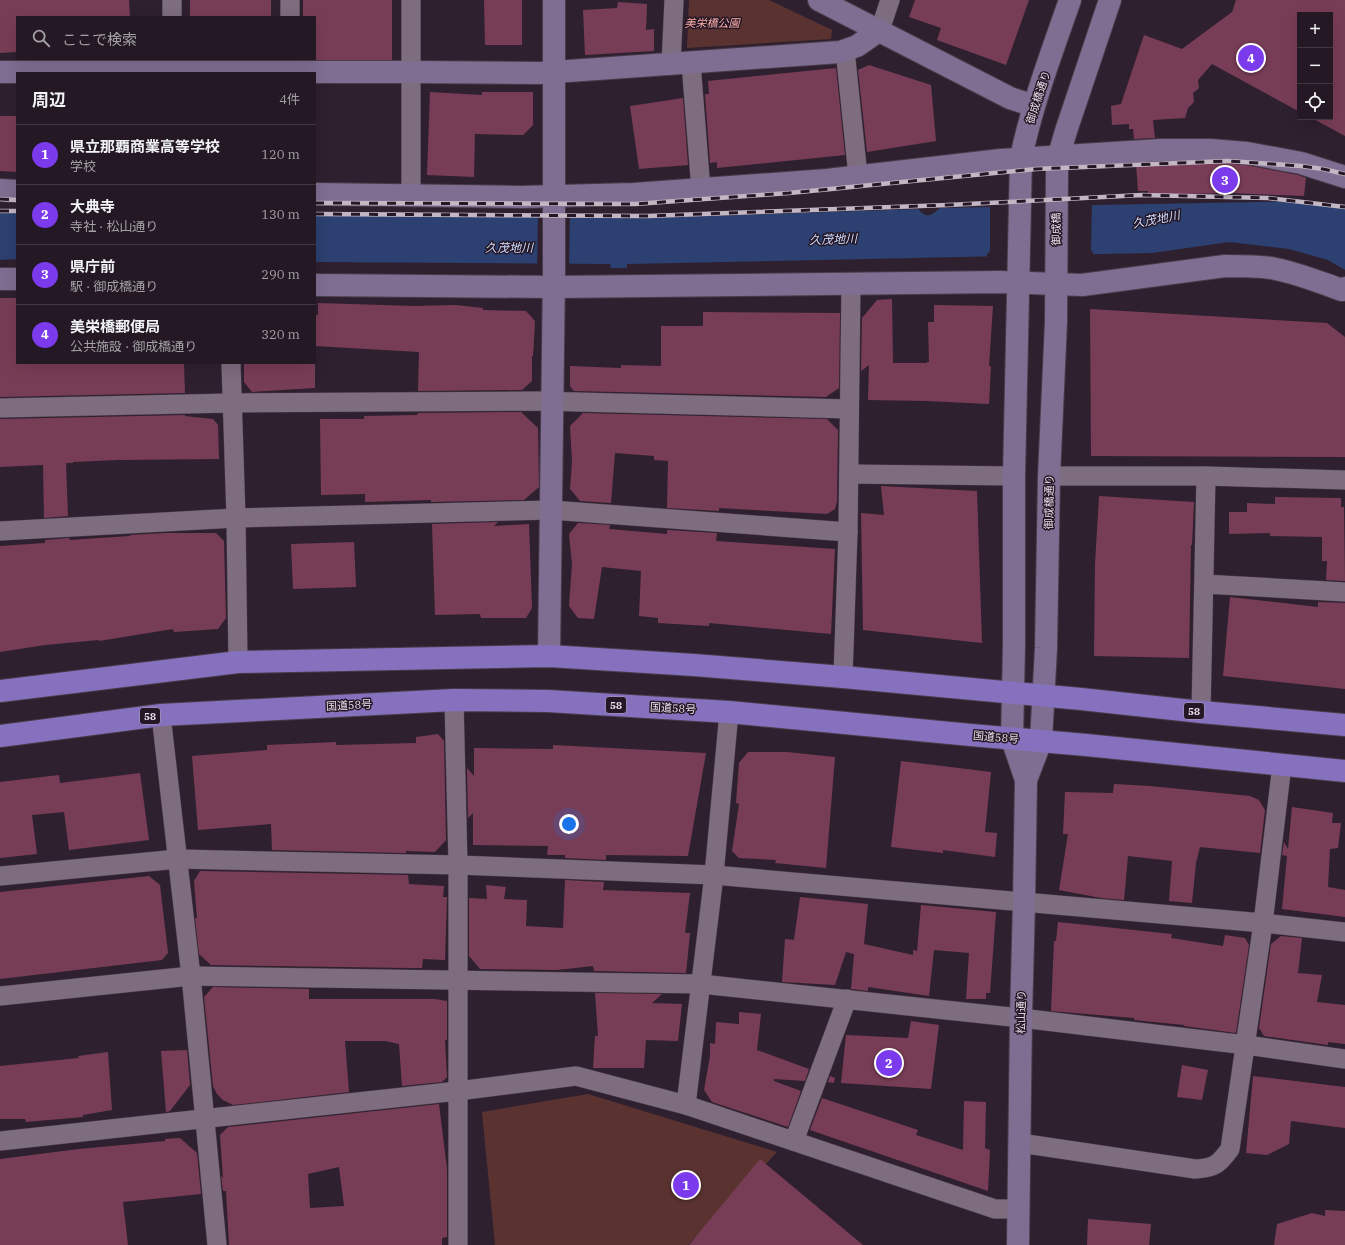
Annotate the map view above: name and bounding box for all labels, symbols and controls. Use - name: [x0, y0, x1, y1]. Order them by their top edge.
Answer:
- map controls: [1297, 12, 1333, 120]
- button: +: [1297, 12, 1333, 48]
- search box: [16, 16, 316, 60]
- park label: 美栄橋公園: [685, 16, 741, 30]
- icon: search: [30, 27, 52, 49]
- text: ここで検索: [62, 30, 137, 49]
- pin: 4: [1238, 43, 1264, 73]
- button: −: [1297, 48, 1333, 84]
- street label: 御成橋通り: [1023, 69, 1053, 126]
- button: locate: [1297, 84, 1333, 120]
- text: 周辺: [32, 89, 66, 111]
- text: 4件: [279, 91, 300, 108]
- text: 県立那覇商業高等学校: [70, 137, 220, 156]
- text: 1: [41, 146, 49, 163]
- text: 120 m: [261, 146, 300, 163]
- text: 学校: [70, 158, 96, 175]
- pin: 3: [1212, 165, 1238, 195]
- text: 大典寺: [70, 197, 115, 216]
- text: 2: [41, 206, 49, 223]
- text: 130 m: [261, 206, 300, 223]
- water label: 久茂地川: [1131, 207, 1183, 231]
- street label: 御成橋: [1049, 213, 1063, 247]
- text: 寺社 · 松山通り: [70, 218, 158, 235]
- water label: 久茂地川: [809, 231, 859, 247]
- water label: 久茂地川: [485, 240, 535, 255]
- text: 県庁前: [70, 257, 115, 276]
- text: 3: [41, 266, 49, 283]
- text: 290 m: [261, 266, 300, 283]
- text: 駅 · 御成橋通り: [70, 278, 158, 295]
- text: 美栄橋郵便局: [70, 317, 160, 336]
- text: 4: [41, 326, 49, 343]
- text: 320 m: [261, 326, 300, 343]
- text: 公共施設 · 御成橋通り: [70, 338, 197, 355]
- street label: 御成橋通り: [1042, 474, 1056, 531]
- street label: 国道58号: [326, 697, 372, 713]
- road number: 58: [606, 697, 626, 713]
- street label: 国道58号: [650, 700, 696, 716]
- road number: 58: [1184, 703, 1204, 719]
- road number: 58: [140, 708, 160, 724]
- street label: 国道58号: [972, 728, 1020, 746]
- your location: [559, 814, 579, 834]
- street label: 松山通り: [1014, 990, 1028, 1034]
- pin: 2: [876, 1048, 902, 1078]
- pin: 1: [673, 1170, 699, 1200]

